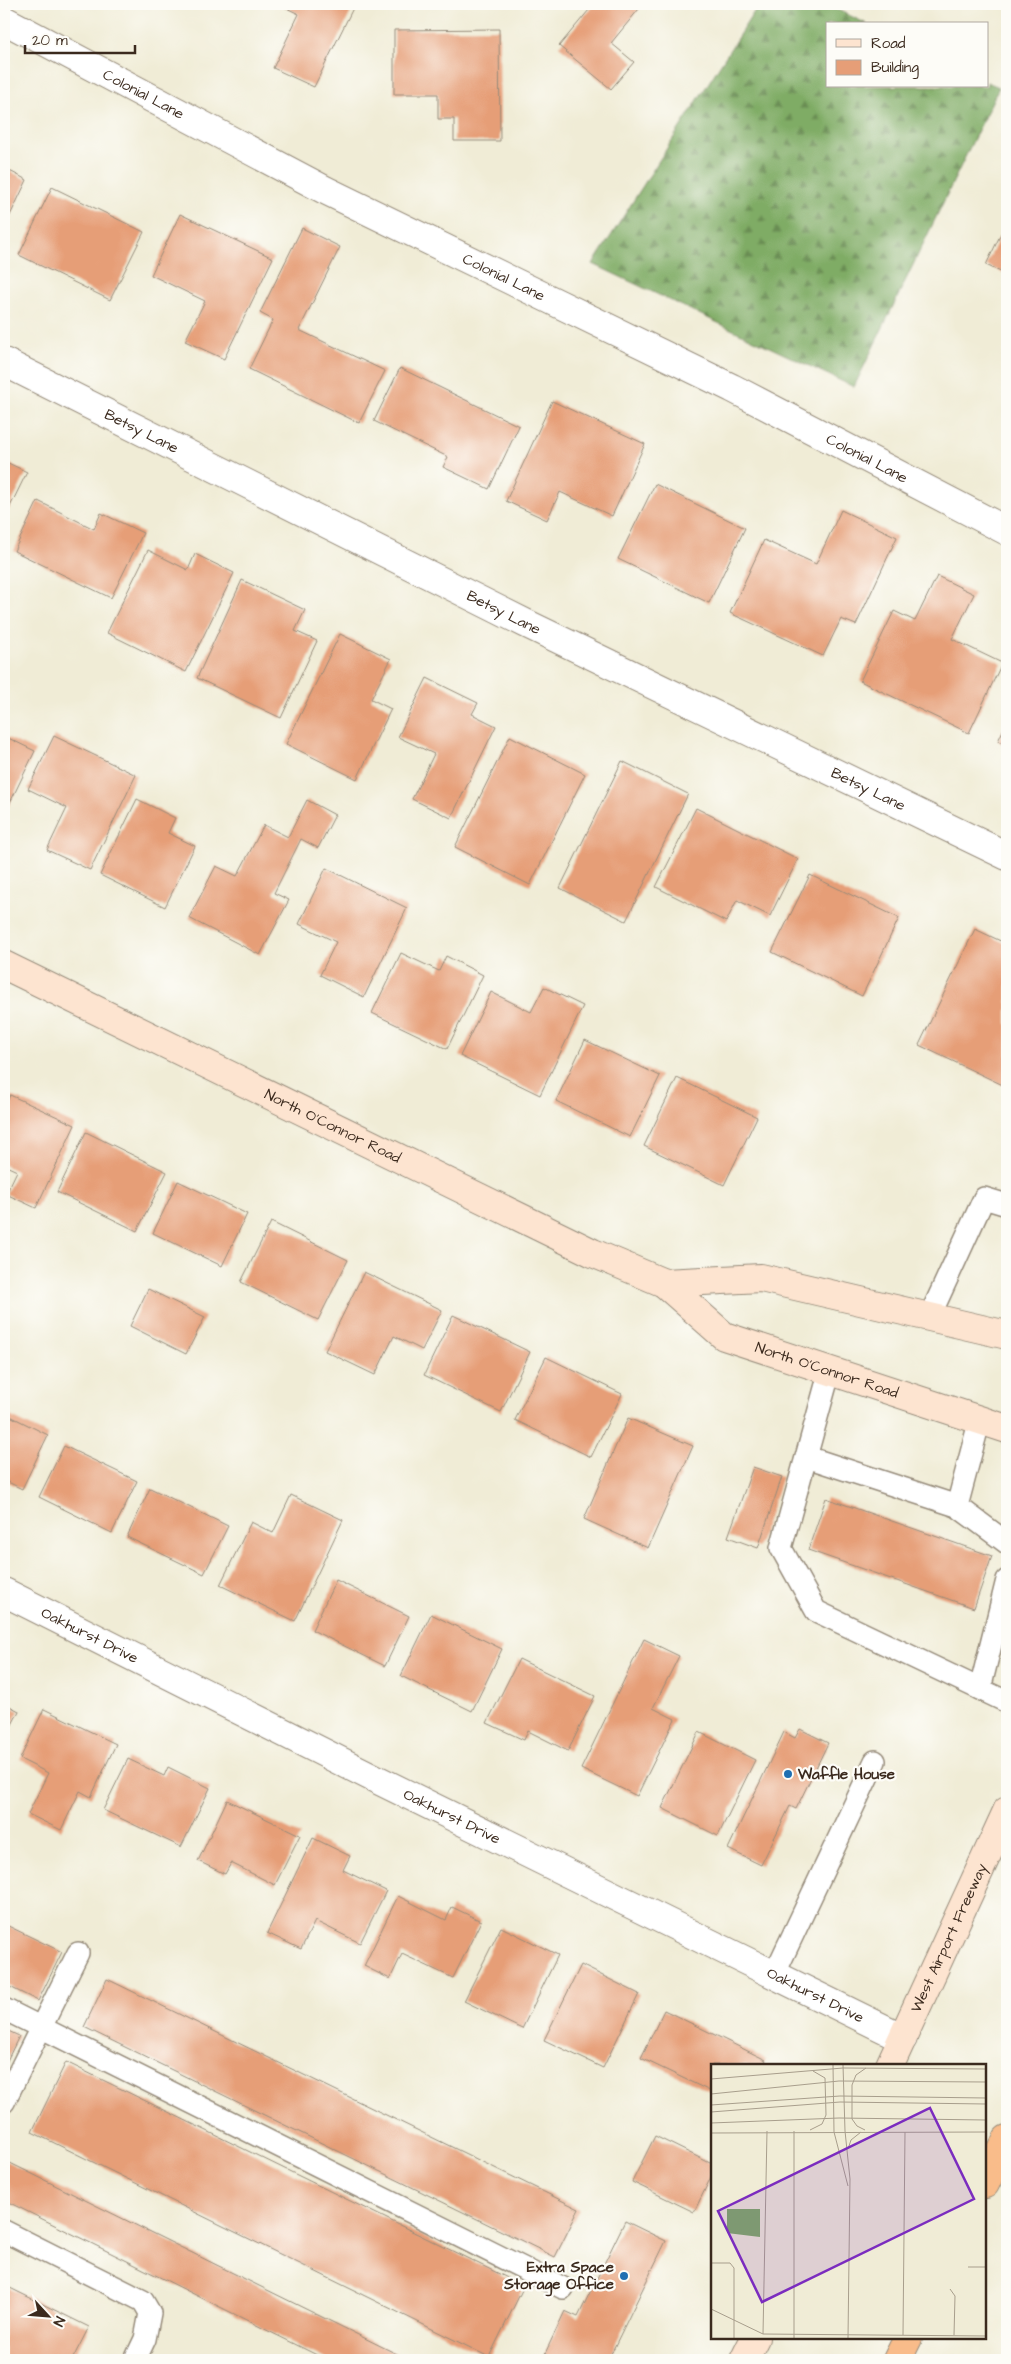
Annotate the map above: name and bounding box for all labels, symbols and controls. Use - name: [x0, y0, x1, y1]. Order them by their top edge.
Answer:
- scale bar: [25, 22, 135, 54]
- legend: [826, 22, 988, 88]
- text: 20 m: [32, 30, 68, 51]
- text: Road: [871, 33, 906, 54]
- text: Building: [871, 57, 919, 79]
- street label: Colonial Lane: [99, 64, 188, 125]
- street label: Colonial Lane: [459, 248, 548, 306]
- street label: Betsy Lane: [101, 404, 182, 459]
- street label: Colonial Lane: [822, 429, 911, 489]
- street label: Betsy Lane: [463, 585, 544, 640]
- street label: Betsy Lane: [827, 762, 909, 816]
- street label: North O'Connor Road: [261, 1084, 405, 1169]
- street label: North O'Connor Road: [752, 1337, 901, 1404]
- street label: Oakhurst Drive: [37, 1602, 142, 1669]
- place label: Waffle House: [797, 1764, 895, 1785]
- marker: Waffle House: [782, 1768, 794, 1780]
- street label: Oakhurst Drive: [400, 1784, 504, 1850]
- street label: West Airport Freeway: [906, 1860, 993, 2016]
- street label: Oakhurst Drive: [763, 1963, 867, 2028]
- inset map: [711, 2064, 986, 2339]
- place label: Extra Space Storage Office: [503, 2257, 614, 2297]
- marker: Extra Space Storage Office: [618, 2270, 630, 2282]
- north arrow: [22, 2292, 72, 2342]
- text: N: [48, 2313, 70, 2330]

